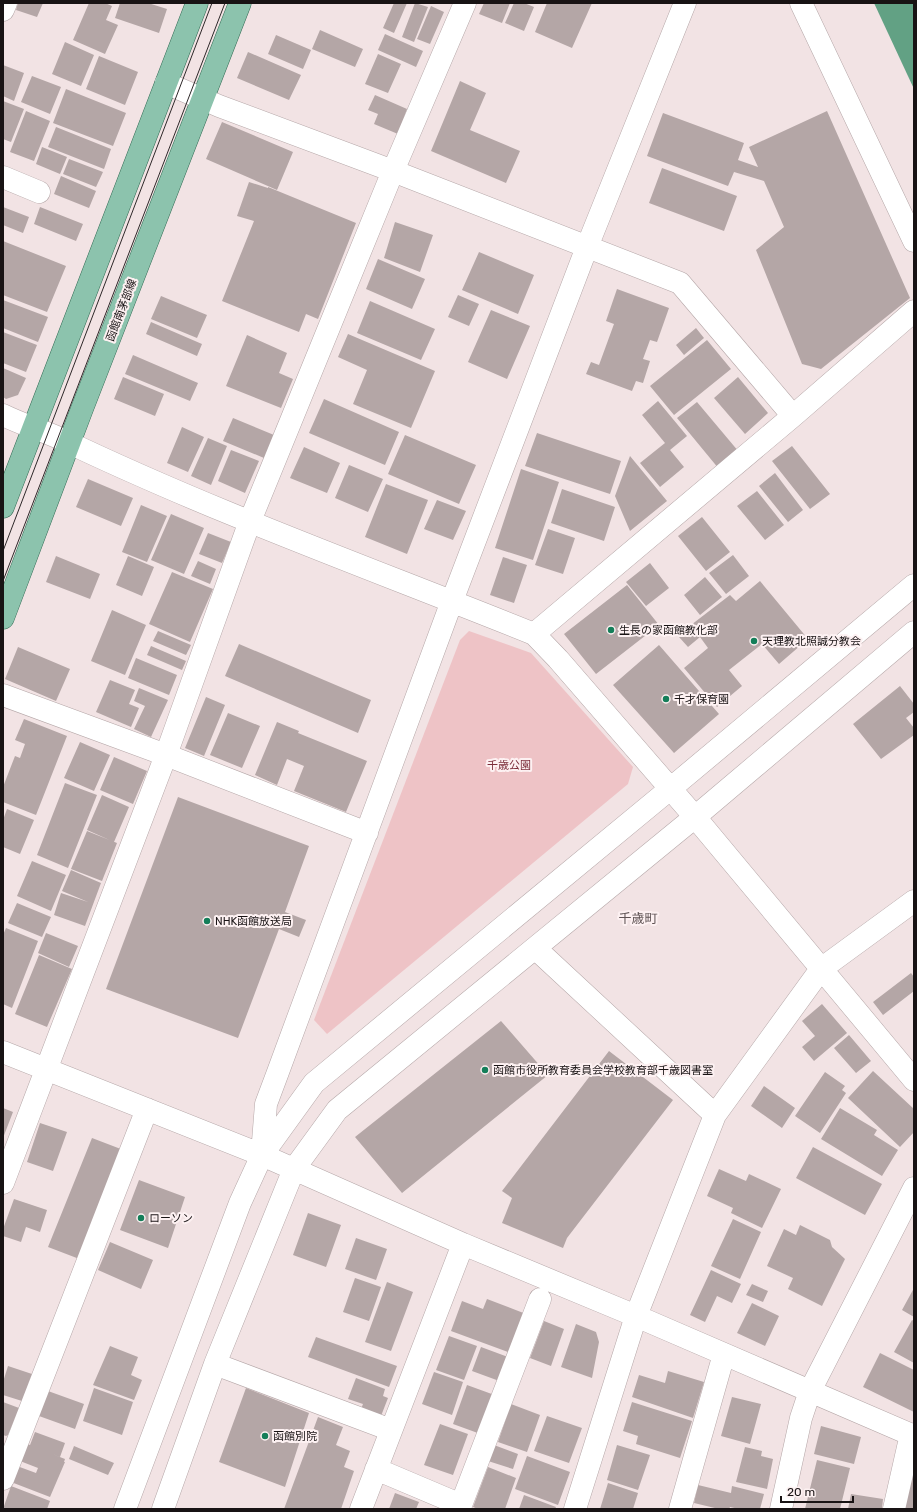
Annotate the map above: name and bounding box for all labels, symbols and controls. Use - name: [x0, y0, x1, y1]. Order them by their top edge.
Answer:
- street label: 函館南茅部線: [104, 277, 139, 343]
- place label: 生長の家函館教化部: [619, 624, 718, 637]
- marker: 生長の家函館教化部: [606, 625, 616, 635]
- place label: 天理教北照誠分教会: [762, 635, 861, 648]
- marker: 天理教北照誠分教会: [749, 636, 759, 646]
- place label: 千才保育園: [674, 693, 729, 706]
- marker: 千才保育園: [661, 694, 671, 704]
- park label: 千歳公園: [487, 759, 531, 772]
- district label: 千歳町: [618, 911, 658, 926]
- place label: NHK函館放送局: [215, 915, 292, 928]
- marker: NHK函館放送局: [202, 916, 212, 926]
- place label: 函館市役所教育委員会学校教育部千歳図書室: [493, 1064, 713, 1077]
- marker: 函館市役所教育委員会学校教育部千歳図書室: [480, 1065, 490, 1075]
- place label: ローソン: [149, 1212, 193, 1225]
- marker: ローソン: [136, 1213, 146, 1223]
- place label: 函館別院: [273, 1430, 317, 1443]
- marker: 函館別院: [260, 1431, 270, 1441]
- scale bar: [781, 1478, 853, 1504]
- text: 20 m: [787, 1485, 815, 1499]

